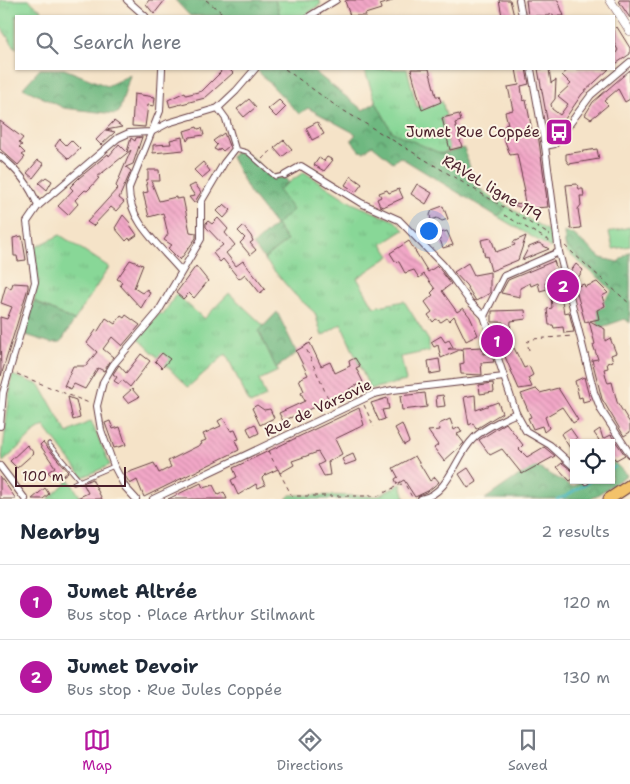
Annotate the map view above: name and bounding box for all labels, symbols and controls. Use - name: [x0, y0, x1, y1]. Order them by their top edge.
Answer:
- search box: [15, 15, 615, 70]
- icon: search: [33, 29, 61, 57]
- text: Search here: [73, 30, 182, 55]
- bus stop icon: Jumet Rue Coppée: [544, 117, 574, 147]
- place label: Jumet Rue Coppée: [406, 122, 540, 142]
- street label: RAVeL ligne 119: [438, 150, 546, 226]
- your location: [416, 218, 442, 244]
- pin: 2: [547, 267, 579, 305]
- pin: 1: [481, 322, 513, 360]
- street label: Rue de Varsovie: [261, 374, 375, 442]
- map controls: [570, 439, 615, 484]
- button: locate: [570, 439, 615, 484]
- scale bar: [15, 464, 126, 487]
- text: 100 m: [22, 467, 64, 485]
- text: Nearby: [20, 518, 100, 546]
- text: 2 results: [541, 521, 610, 542]
- text: Jumet Altrée: [67, 579, 197, 604]
- text: 1: [32, 592, 40, 613]
- text: 120 m: [563, 592, 610, 613]
- text: Bus stop · Place Arthur Stilmant: [67, 604, 315, 625]
- text: Jumet Devoir: [67, 654, 199, 679]
- text: 2: [30, 667, 42, 688]
- text: 130 m: [563, 667, 610, 688]
- text: Bus stop · Rue Jules Coppée: [67, 679, 282, 700]
- tab: Map: [82, 726, 112, 774]
- tab: Directions: [277, 726, 344, 774]
- tab: Saved: [508, 726, 548, 774]

